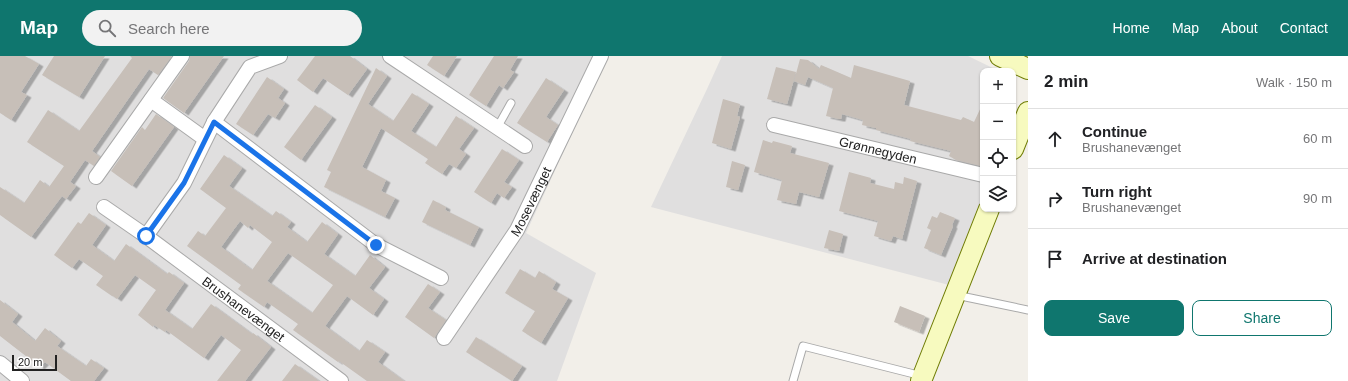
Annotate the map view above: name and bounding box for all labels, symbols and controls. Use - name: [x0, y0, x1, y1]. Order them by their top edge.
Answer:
- search box: [82, 10, 362, 46]
- text: Map: [20, 17, 58, 38]
- icon: search: [96, 17, 118, 39]
- text: Search here: [128, 20, 210, 37]
- text: Home: [1113, 20, 1150, 36]
- text: Map: [1172, 20, 1199, 36]
- text: About: [1221, 20, 1258, 36]
- text: Contact: [1280, 20, 1328, 36]
- map controls: [980, 68, 1016, 212]
- button: +: [980, 68, 1016, 104]
- text: 2 min: [1044, 72, 1088, 91]
- text: Walk · 150 m: [1256, 75, 1332, 90]
- button: −: [980, 104, 1016, 140]
- text: Continue: [1082, 123, 1147, 140]
- icon: ahead: [1044, 128, 1066, 150]
- text: 60 m: [1303, 131, 1332, 146]
- street label: Grønnegyden: [838, 133, 918, 166]
- button: locate: [980, 140, 1016, 176]
- text: Brushanevænget: [1082, 140, 1181, 155]
- street label: Mosevænget: [507, 164, 554, 239]
- button: layers: [980, 176, 1016, 212]
- text: Turn right: [1082, 183, 1152, 200]
- icon: right: [1044, 188, 1066, 210]
- text: 90 m: [1303, 191, 1332, 206]
- text: Brushanevænget: [1082, 200, 1181, 215]
- route start: [137, 227, 155, 245]
- route end: [367, 236, 385, 254]
- icon: arrive: [1044, 248, 1066, 270]
- text: Arrive at destination: [1082, 250, 1227, 267]
- street label: Brushanevænget: [200, 273, 288, 344]
- button: Save: [1044, 300, 1184, 336]
- button: Share: [1192, 300, 1332, 336]
- scale bar: [12, 353, 57, 372]
- text: 20 m: [18, 356, 42, 368]

